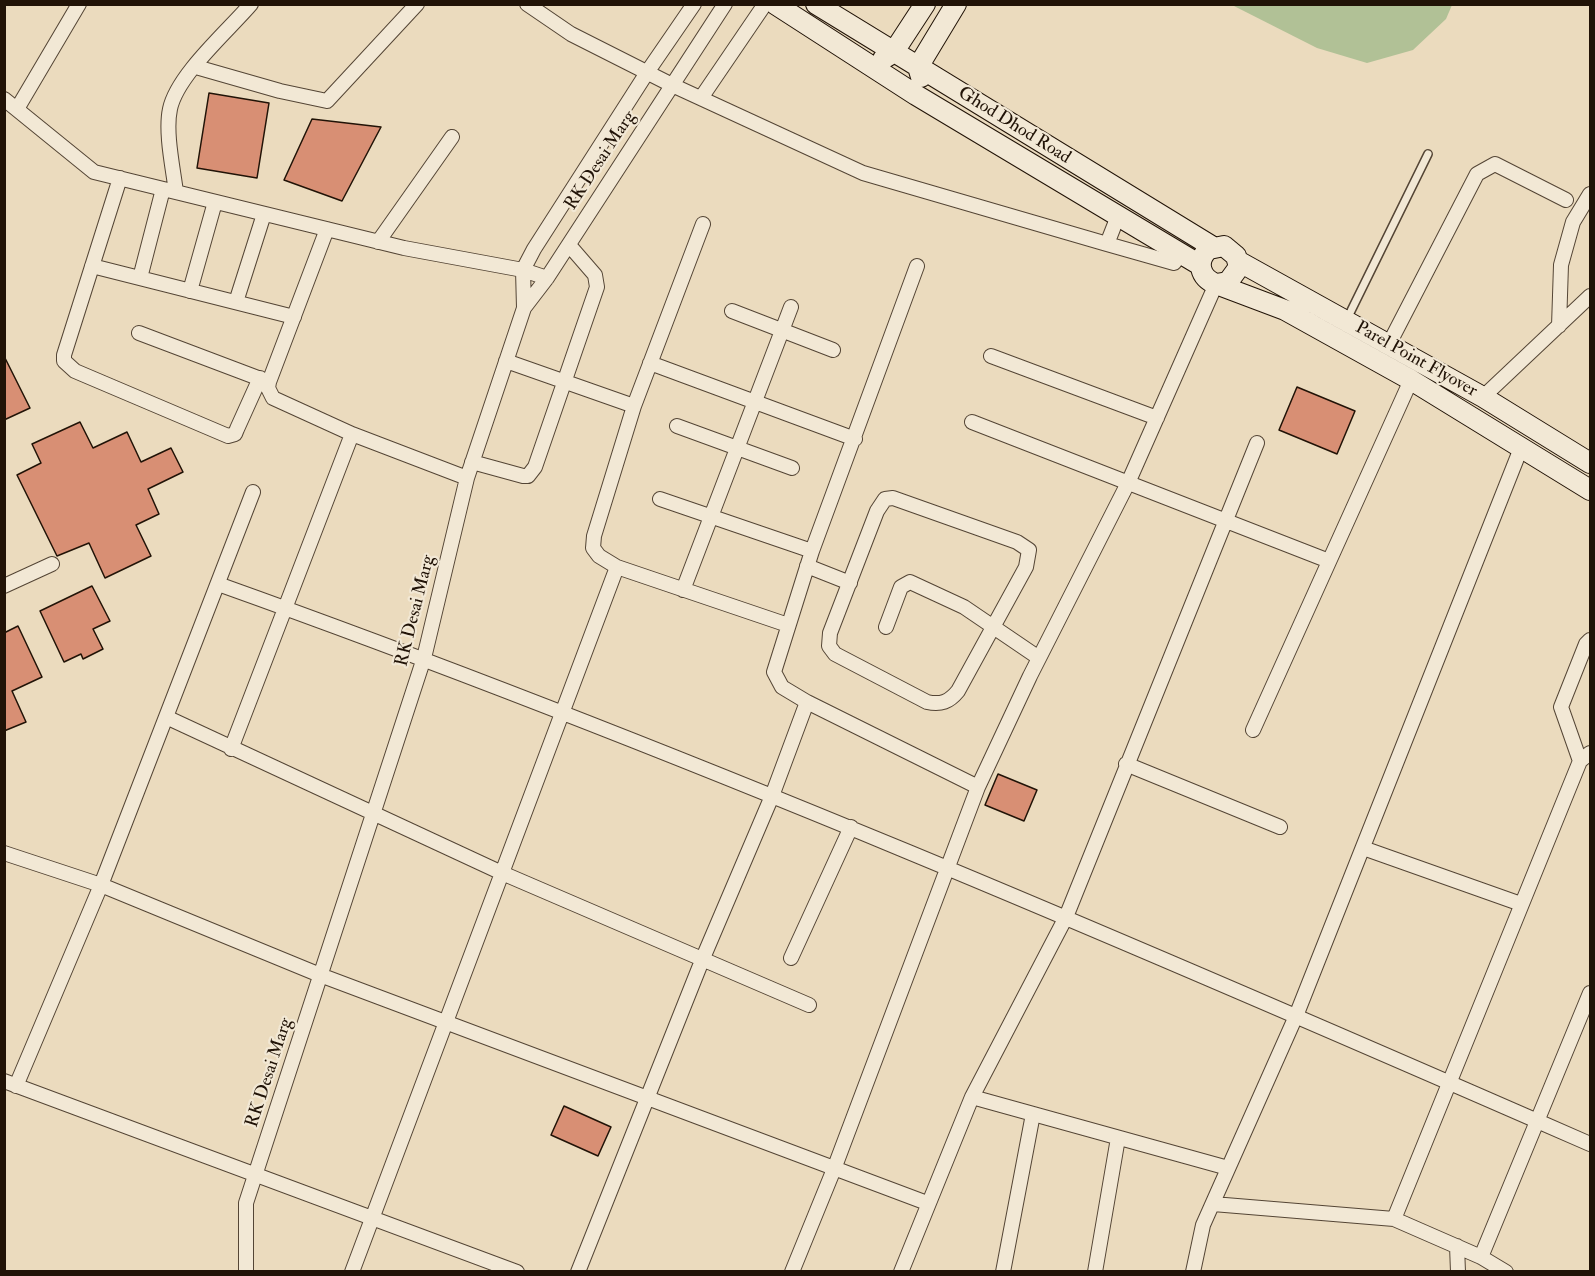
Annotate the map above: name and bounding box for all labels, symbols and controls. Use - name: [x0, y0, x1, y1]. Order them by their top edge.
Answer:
- street label: Ghod Dhod Road: [954, 83, 1074, 169]
- street label: RK Desai Marg: [561, 107, 641, 215]
- street label: Parel Point Flyover: [1351, 318, 1481, 402]
- street label: RK Desai Marg: [392, 553, 440, 669]
- street label: RK Desai Marg: [242, 1016, 298, 1130]

